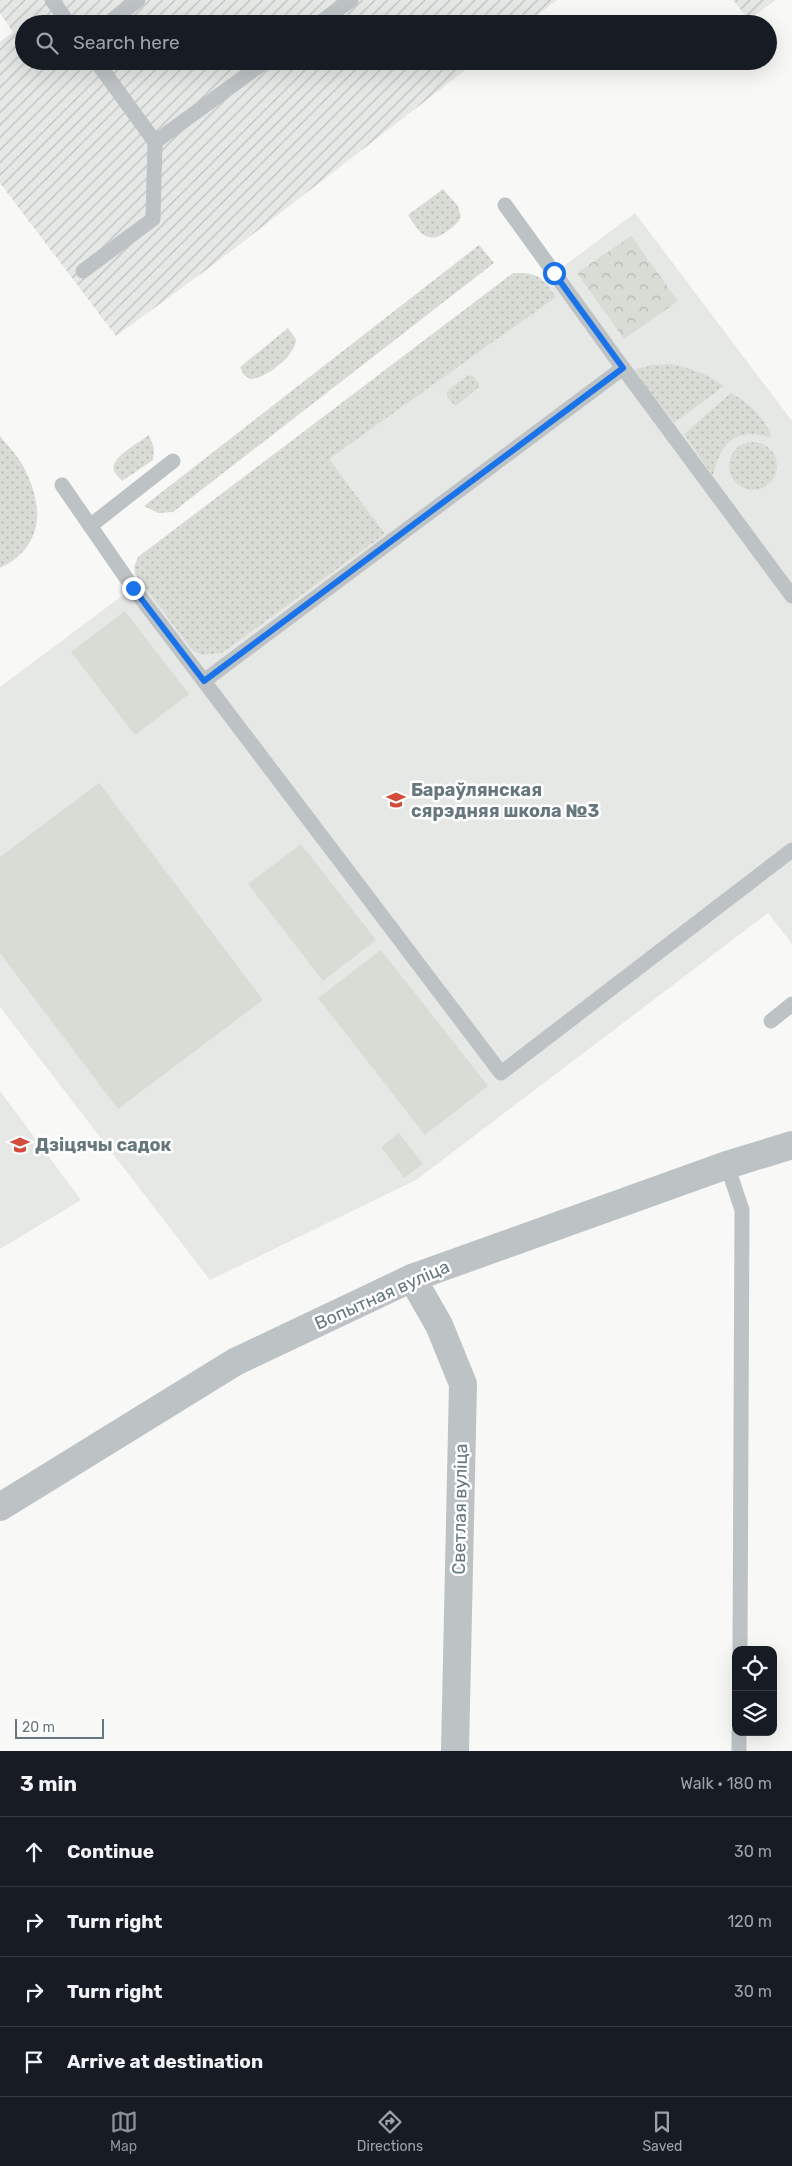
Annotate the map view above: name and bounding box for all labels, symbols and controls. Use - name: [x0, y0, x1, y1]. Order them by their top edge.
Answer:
- search box: [15, 15, 777, 70]
- icon: search: [33, 29, 61, 57]
- text: Search here: [73, 31, 180, 54]
- route start: [543, 262, 566, 285]
- route end: [122, 577, 145, 600]
- place label: Бараўлянская сярэдняя школа №3: [411, 779, 599, 822]
- school or university icon: Бараўлянская сярэдняя школа №3: [385, 789, 407, 811]
- school or university icon: Дзіцячы садок: [9, 1134, 31, 1156]
- place label: Дзіцячы садок: [35, 1134, 172, 1156]
- street label: Вопытная вуліца: [311, 1255, 453, 1335]
- street label: Светлая вуліца: [448, 1443, 472, 1575]
- map controls: [732, 1646, 777, 1736]
- button: locate: [732, 1646, 777, 1691]
- button: layers: [732, 1691, 777, 1736]
- scale bar: [15, 1716, 104, 1739]
- text: 20 m: [22, 1719, 55, 1736]
- text: 3 min: [20, 1771, 77, 1796]
- text: Walk · 180 m: [680, 1774, 772, 1793]
- icon: ahead: [20, 1838, 48, 1866]
- text: Continue: [67, 1840, 154, 1863]
- text: 30 m: [734, 1842, 772, 1861]
- icon: right: [20, 1908, 48, 1936]
- text: Turn right: [67, 1910, 162, 1933]
- text: 120 m: [727, 1912, 772, 1931]
- icon: right: [20, 1978, 48, 2006]
- text: Turn right: [67, 1980, 162, 2003]
- text: 30 m: [734, 1982, 772, 2001]
- icon: arrive: [20, 2048, 48, 2076]
- text: Arrive at destination: [67, 2050, 263, 2073]
- tab: Map: [110, 2108, 138, 2155]
- tab: Directions: [357, 2108, 423, 2155]
- tab: Saved: [642, 2108, 682, 2155]

